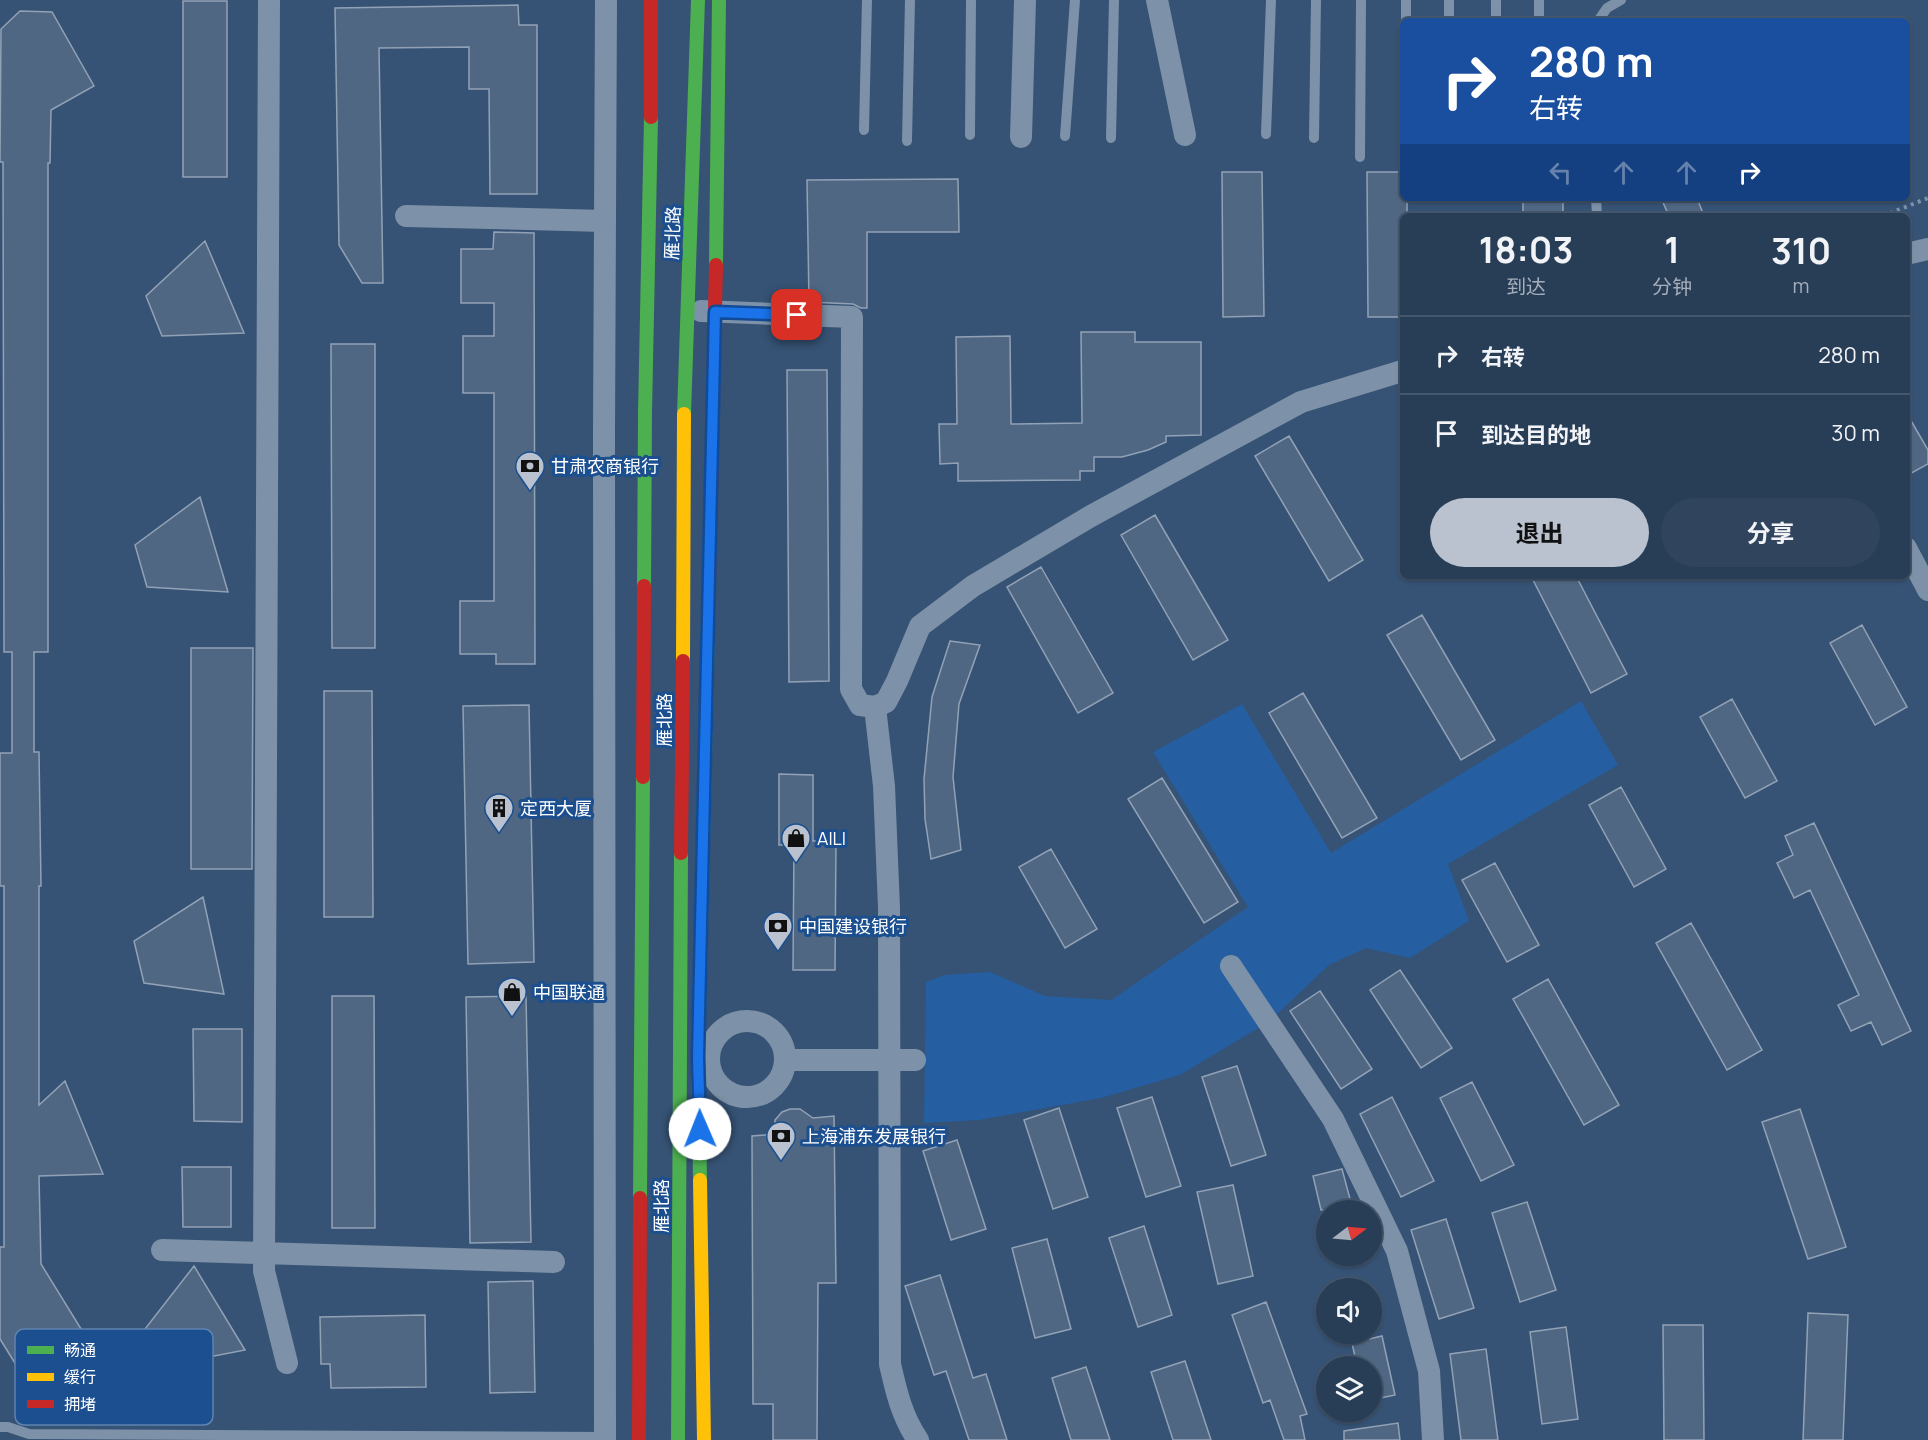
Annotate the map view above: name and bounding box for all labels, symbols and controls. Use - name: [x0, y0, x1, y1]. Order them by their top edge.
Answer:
- text: 280 m: [1529, 32, 1654, 90]
- icon: right: [1430, 42, 1508, 120]
- text: 右转: [1529, 89, 1583, 126]
- icon: left: [1544, 156, 1577, 189]
- icon: ahead: [1607, 156, 1640, 189]
- icon: ahead: [1670, 156, 1703, 189]
- icon: right: [1733, 156, 1766, 189]
- street label: 雁北路: [659, 206, 685, 260]
- text: 18:03: [1479, 225, 1573, 274]
- text: 1: [1664, 225, 1680, 274]
- text: 310: [1771, 226, 1831, 275]
- text: m: [1793, 272, 1810, 299]
- text: 到达: [1506, 273, 1546, 300]
- text: 分钟: [1652, 273, 1692, 300]
- pin: [771, 289, 822, 340]
- icon: arrive: [780, 298, 813, 331]
- icon: right: [1430, 339, 1463, 372]
- text: 280 m: [1818, 340, 1880, 370]
- text: 右转: [1481, 342, 1525, 372]
- icon: arrive: [1430, 417, 1463, 450]
- text: 30 m: [1831, 418, 1880, 448]
- text: 到达目的地: [1481, 420, 1591, 450]
- bank icon: 甘肃农商银行: [514, 450, 546, 492]
- place label: 甘肃农商银行: [551, 454, 659, 478]
- button: 退出: [1430, 498, 1649, 567]
- button: 分享: [1661, 498, 1880, 567]
- street label: 雁北路: [652, 693, 676, 747]
- building icon: 定西大厦: [483, 792, 515, 834]
- place label: 定西大厦: [520, 796, 592, 820]
- shop icon: AILI: [780, 822, 812, 864]
- place label: AILI: [817, 826, 846, 850]
- bank icon: 中国建设银行: [762, 910, 794, 952]
- place label: 中国建设银行: [799, 914, 907, 938]
- shop icon: 中国联通: [496, 976, 528, 1018]
- place label: 中国联通: [533, 980, 605, 1004]
- position arrow: [668, 1097, 732, 1161]
- bank icon: 上海浦东发展银行: [765, 1120, 797, 1162]
- place label: 上海浦东发展银行: [802, 1124, 946, 1148]
- street label: 雁北路: [649, 1179, 673, 1233]
- north arrow: [1316, 1200, 1382, 1266]
- map controls: [1316, 1200, 1382, 1422]
- button: sound: [1316, 1278, 1382, 1344]
- legend: [15, 1329, 213, 1425]
- text: 畅通: [64, 1339, 96, 1361]
- button: layers: [1316, 1356, 1382, 1422]
- text: 缓行: [64, 1366, 96, 1388]
- text: 拥堵: [64, 1393, 96, 1415]

